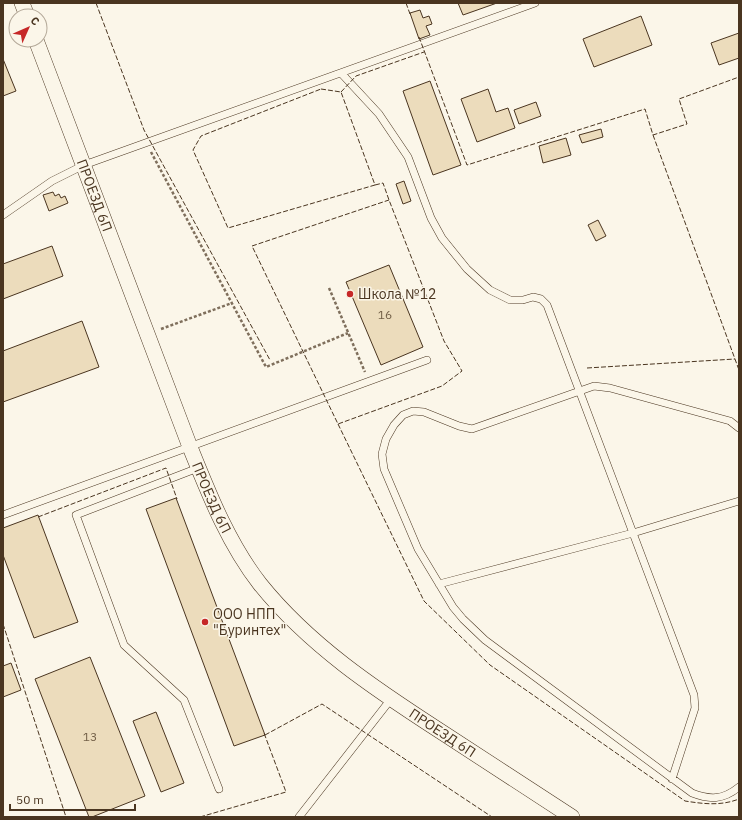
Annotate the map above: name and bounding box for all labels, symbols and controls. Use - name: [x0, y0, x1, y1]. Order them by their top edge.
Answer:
- north arrow: [8, 8, 48, 48]
- text: С: [28, 13, 43, 28]
- street label: ПРОЕЗД 6П: [73, 157, 117, 234]
- place label: Школа №12: [358, 285, 437, 303]
- marker: Школа №12: [345, 289, 355, 299]
- house number: 16: [378, 307, 392, 322]
- street label: ПРОЕЗД 6П: [188, 459, 235, 536]
- place label: ООО НПП "Буринтех": [213, 605, 286, 639]
- marker: ООО НПП "Буринтех": [200, 617, 210, 627]
- street label: ПРОЕЗД 6П: [406, 704, 479, 761]
- house number: 13: [83, 729, 97, 744]
- scale bar: [10, 786, 135, 812]
- text: 50 m: [16, 792, 44, 807]

